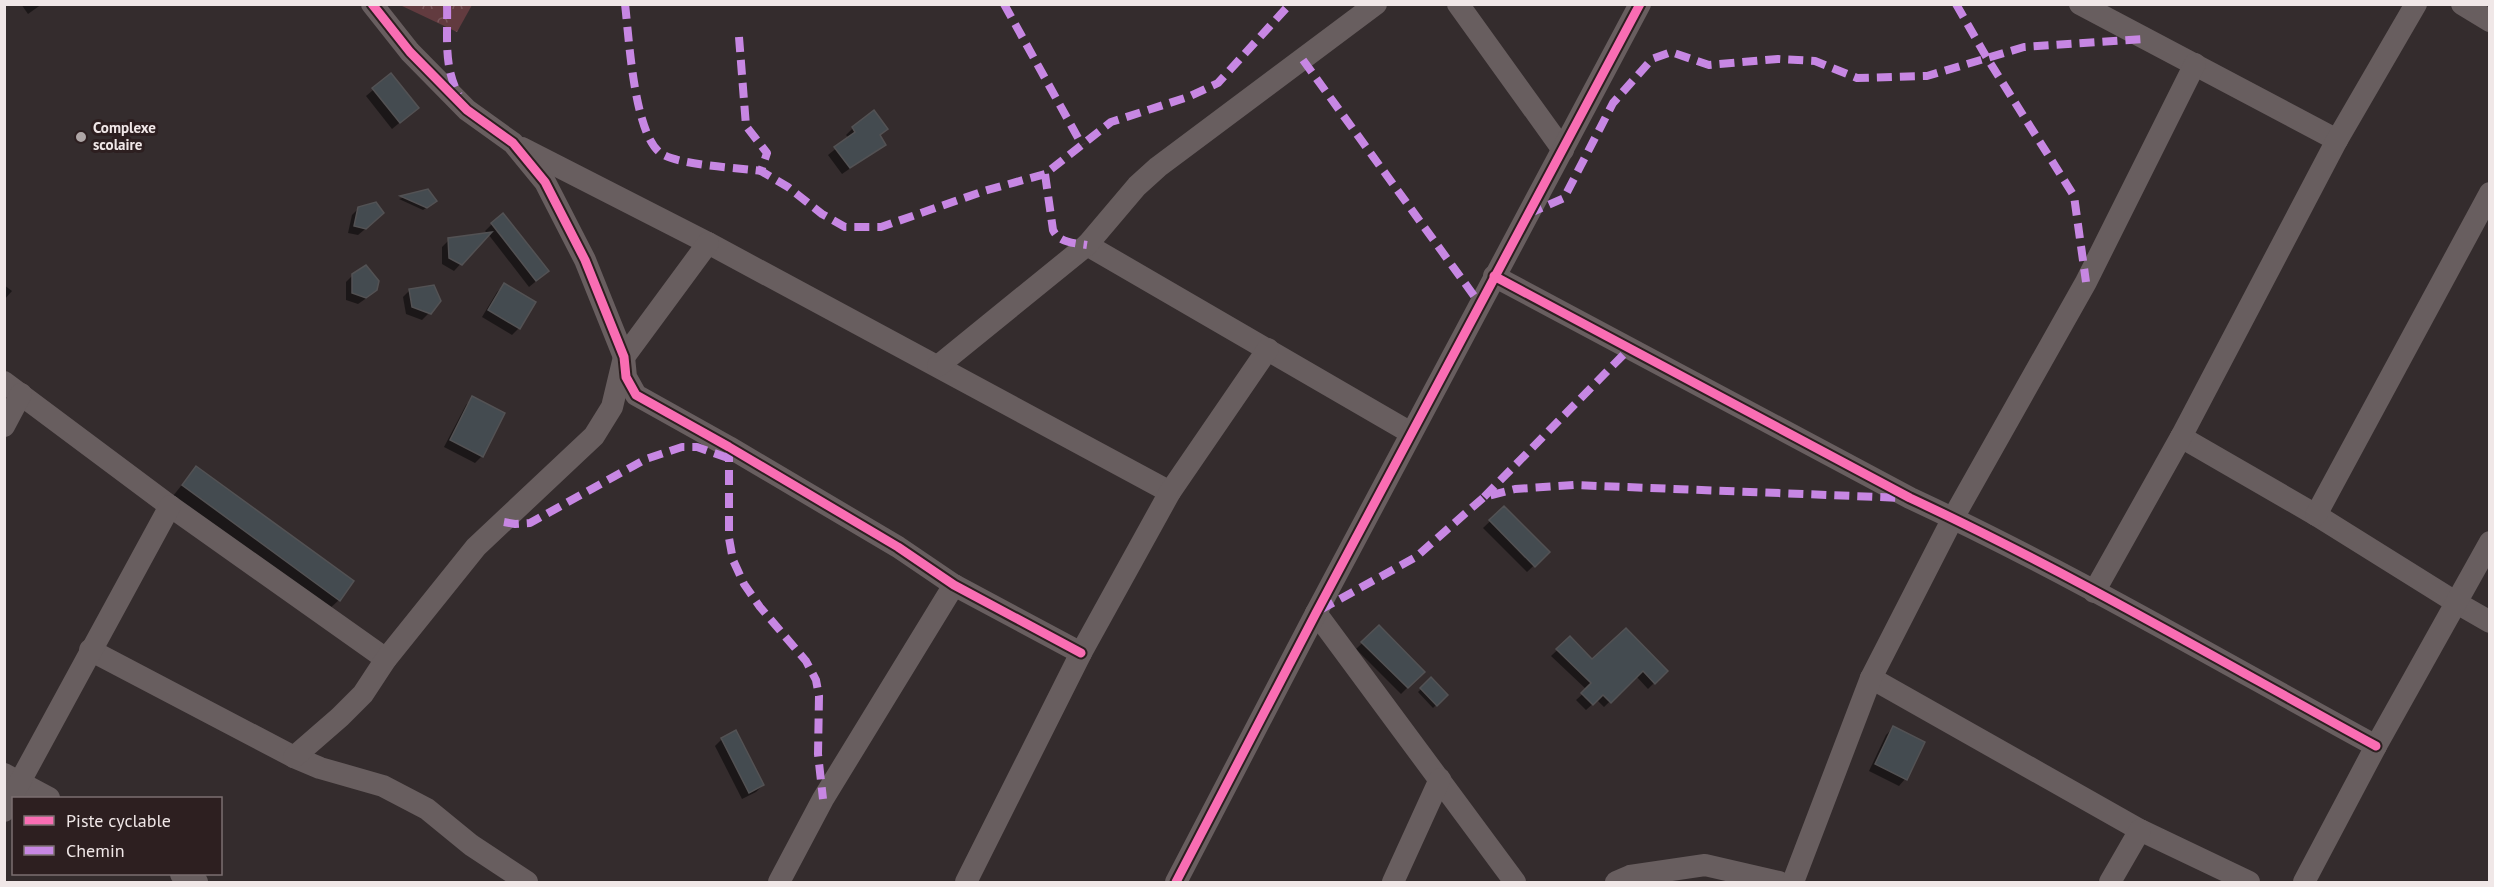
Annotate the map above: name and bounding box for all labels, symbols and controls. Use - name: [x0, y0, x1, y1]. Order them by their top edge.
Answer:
- place label: Complexe scolaire: [93, 118, 156, 154]
- marker: Complexe scolaire: [74, 130, 88, 144]
- legend: [12, 797, 222, 875]
- text: Piste cyclable: [66, 809, 171, 832]
- text: Chemin: [66, 839, 125, 862]

